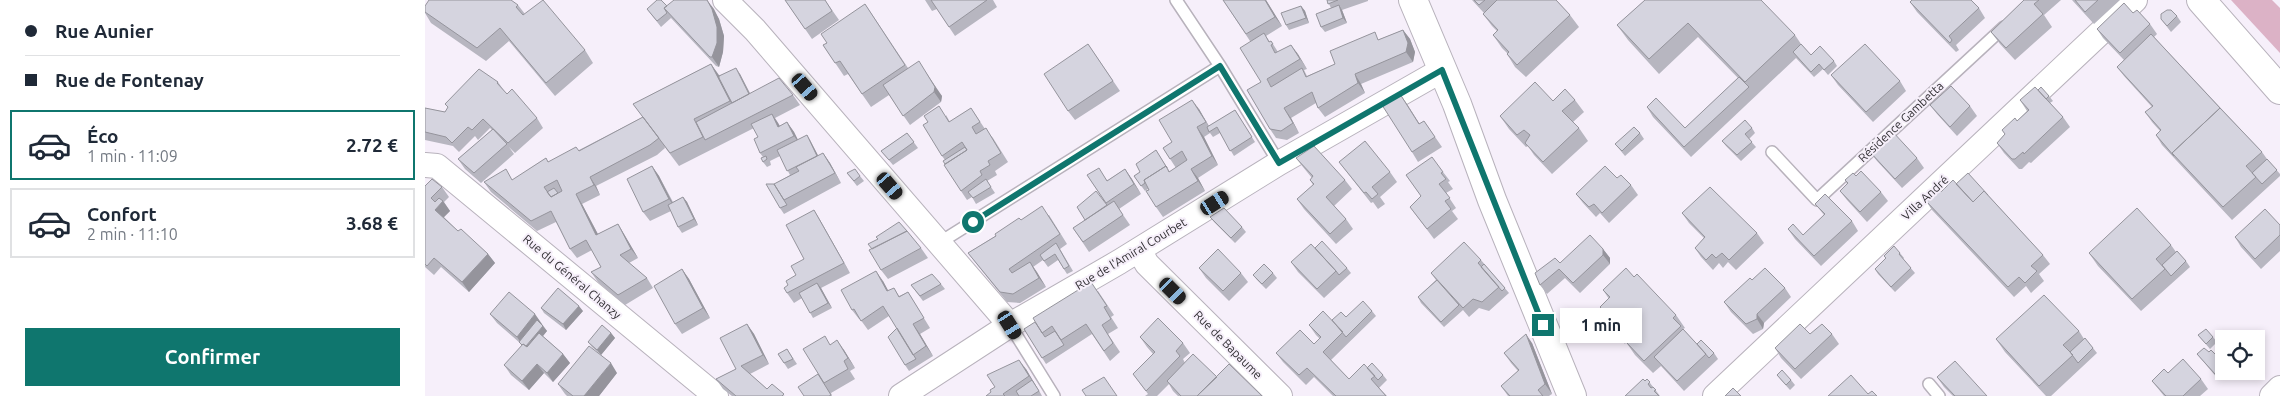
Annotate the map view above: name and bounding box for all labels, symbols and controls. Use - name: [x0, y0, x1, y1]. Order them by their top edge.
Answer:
- text: Rue Aunier: [55, 20, 154, 42]
- text: Rue de Fontenay: [55, 69, 204, 91]
- car: [789, 71, 820, 103]
- street label: Résidence Gambetta: [1856, 79, 1946, 164]
- icon: car: [27, 123, 72, 168]
- text: Éco: [87, 125, 119, 147]
- text: 2.72 €: [346, 134, 398, 156]
- text: 1 min · 11:09: [87, 147, 178, 165]
- car: [874, 170, 905, 202]
- street label: Villa André: [1899, 173, 1951, 223]
- car: [1198, 189, 1231, 217]
- icon: car: [27, 201, 72, 246]
- text: Confort: [87, 203, 157, 225]
- route start: [962, 211, 984, 233]
- text: 3.68 €: [346, 212, 398, 234]
- street label: Rue de l'Amiral Courbet: [1073, 215, 1189, 292]
- text: 2 min · 11:10: [87, 225, 178, 243]
- street label: Rue du Général Chanzy: [521, 232, 624, 321]
- car: [1157, 275, 1188, 307]
- car: [995, 308, 1024, 342]
- street label: Rue de Bapaume: [1192, 308, 1265, 381]
- callout: 1 min: [1561, 308, 1643, 342]
- route end: [1532, 314, 1554, 336]
- text: 1 min: [1581, 316, 1621, 334]
- button: Confirmer: [25, 328, 400, 386]
- map controls: [2215, 330, 2265, 380]
- button: locate: [2215, 330, 2265, 380]

